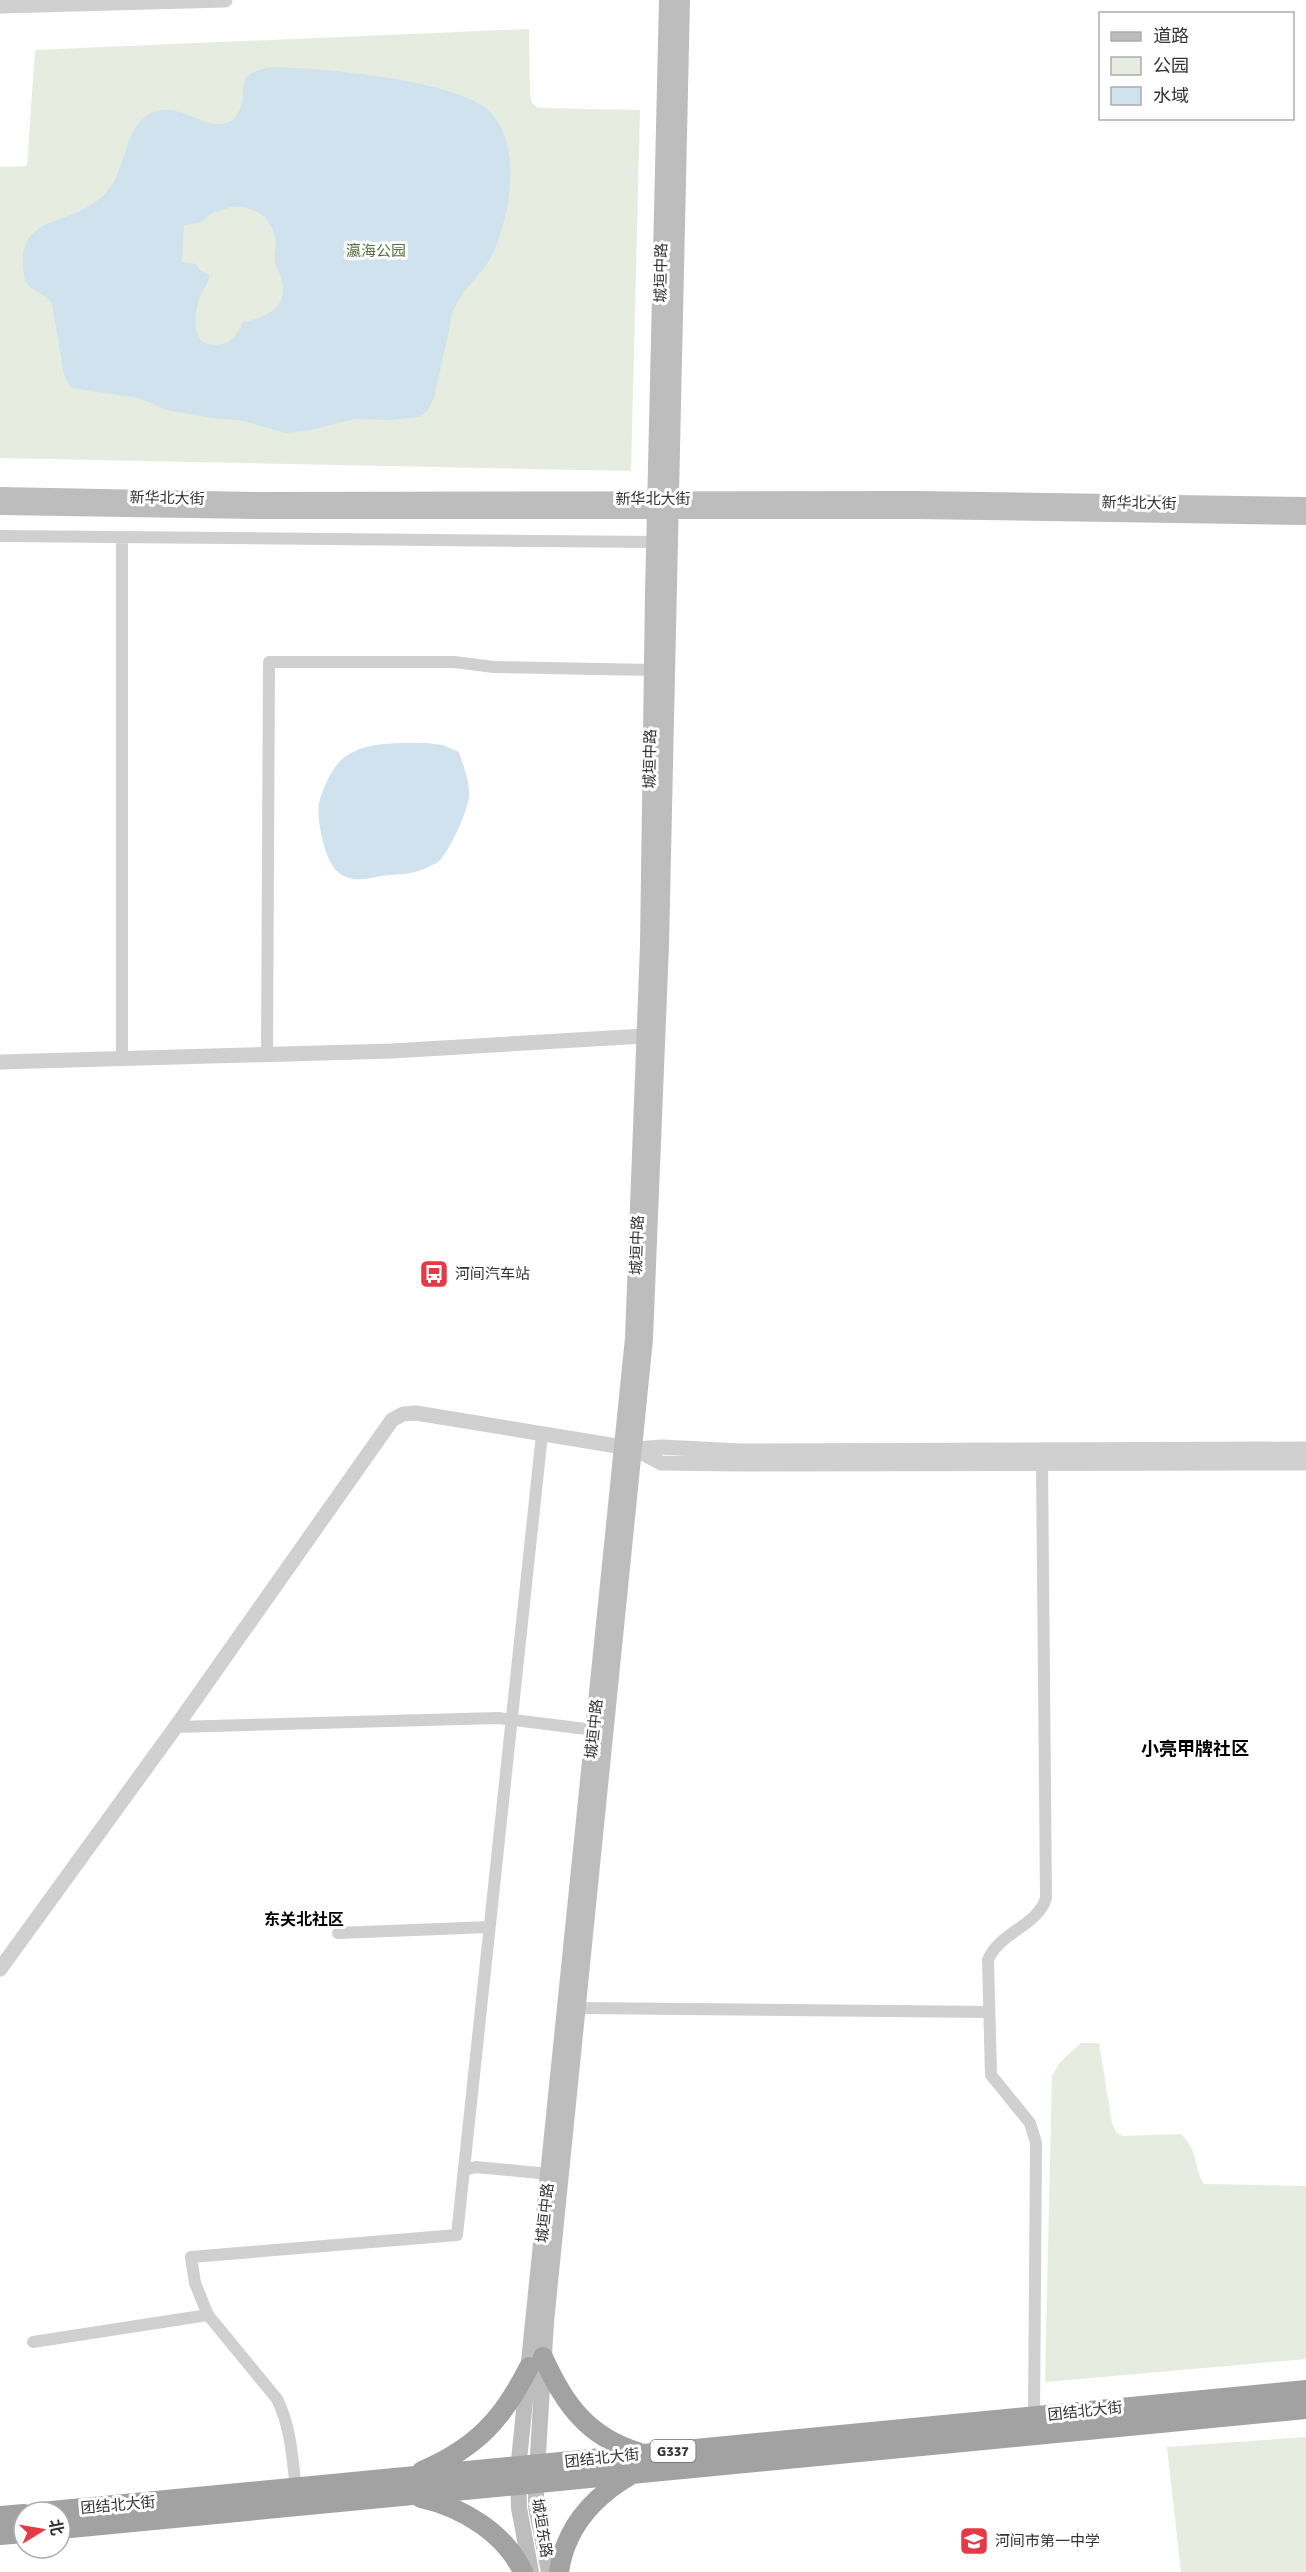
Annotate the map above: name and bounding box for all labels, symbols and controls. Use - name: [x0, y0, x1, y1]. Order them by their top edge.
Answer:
- legend: [1099, 12, 1294, 120]
- text: 道路: [1153, 25, 1189, 47]
- text: 公园: [1153, 55, 1189, 77]
- text: 水域: [1153, 85, 1189, 107]
- park label: 瀛海公园: [346, 242, 406, 260]
- street label: 城垣中路: [651, 243, 671, 303]
- street label: 新华北大街: [129, 488, 205, 508]
- street label: 新华北大街: [615, 490, 691, 508]
- street label: 新华北大街: [1101, 493, 1177, 513]
- street label: 城垣中路: [640, 729, 660, 789]
- street label: 城垣中路: [627, 1215, 647, 1275]
- bus stop icon: 河间汽车站: [418, 1258, 450, 1290]
- place label: 河间汽车站: [455, 1265, 530, 1283]
- street label: 城垣中路: [582, 1698, 606, 1760]
- district label: 小亮甲牌社区: [1141, 1738, 1249, 1760]
- district label: 东关北社区: [264, 1910, 344, 1930]
- street label: 城垣中路: [533, 2182, 557, 2244]
- street label: 团结北大街: [1047, 2398, 1123, 2424]
- road number: G337: [650, 2440, 696, 2462]
- street label: 团结北大街: [564, 2445, 640, 2471]
- street label: 团结北大街: [80, 2493, 156, 2517]
- street label: 城垣东路: [528, 2497, 556, 2559]
- north arrow: [12, 2500, 72, 2560]
- text: 北: [44, 2518, 67, 2537]
- school or university icon: 河间市第一中学: [958, 2525, 990, 2557]
- place label: 河间市第一中学: [995, 2532, 1100, 2550]

